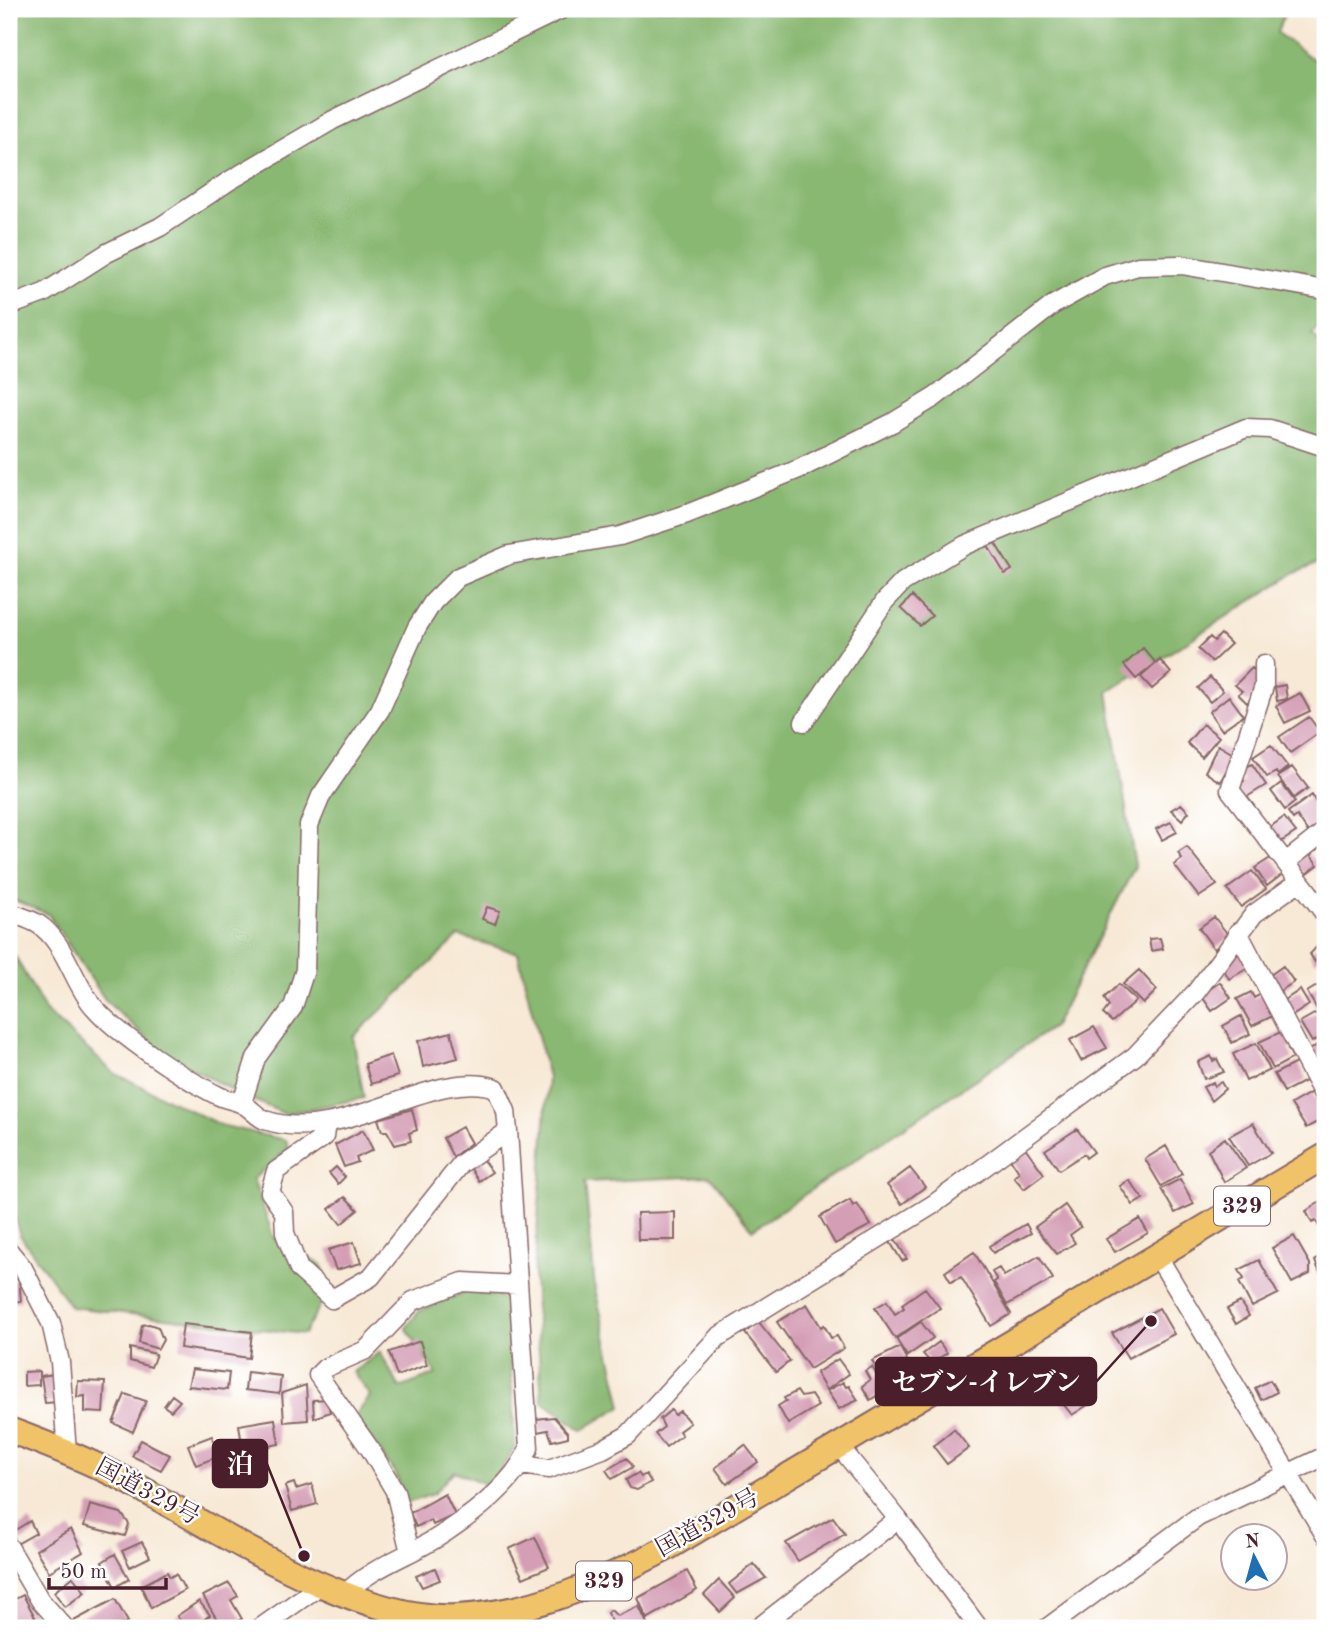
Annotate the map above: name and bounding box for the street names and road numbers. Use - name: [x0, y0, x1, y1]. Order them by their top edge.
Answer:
- road number: 329: [1214, 1186, 1270, 1226]
- street label: 国道329号: [91, 1453, 204, 1530]
- street label: 国道329号: [651, 1483, 764, 1562]
- road number: 329: [576, 1562, 632, 1600]

